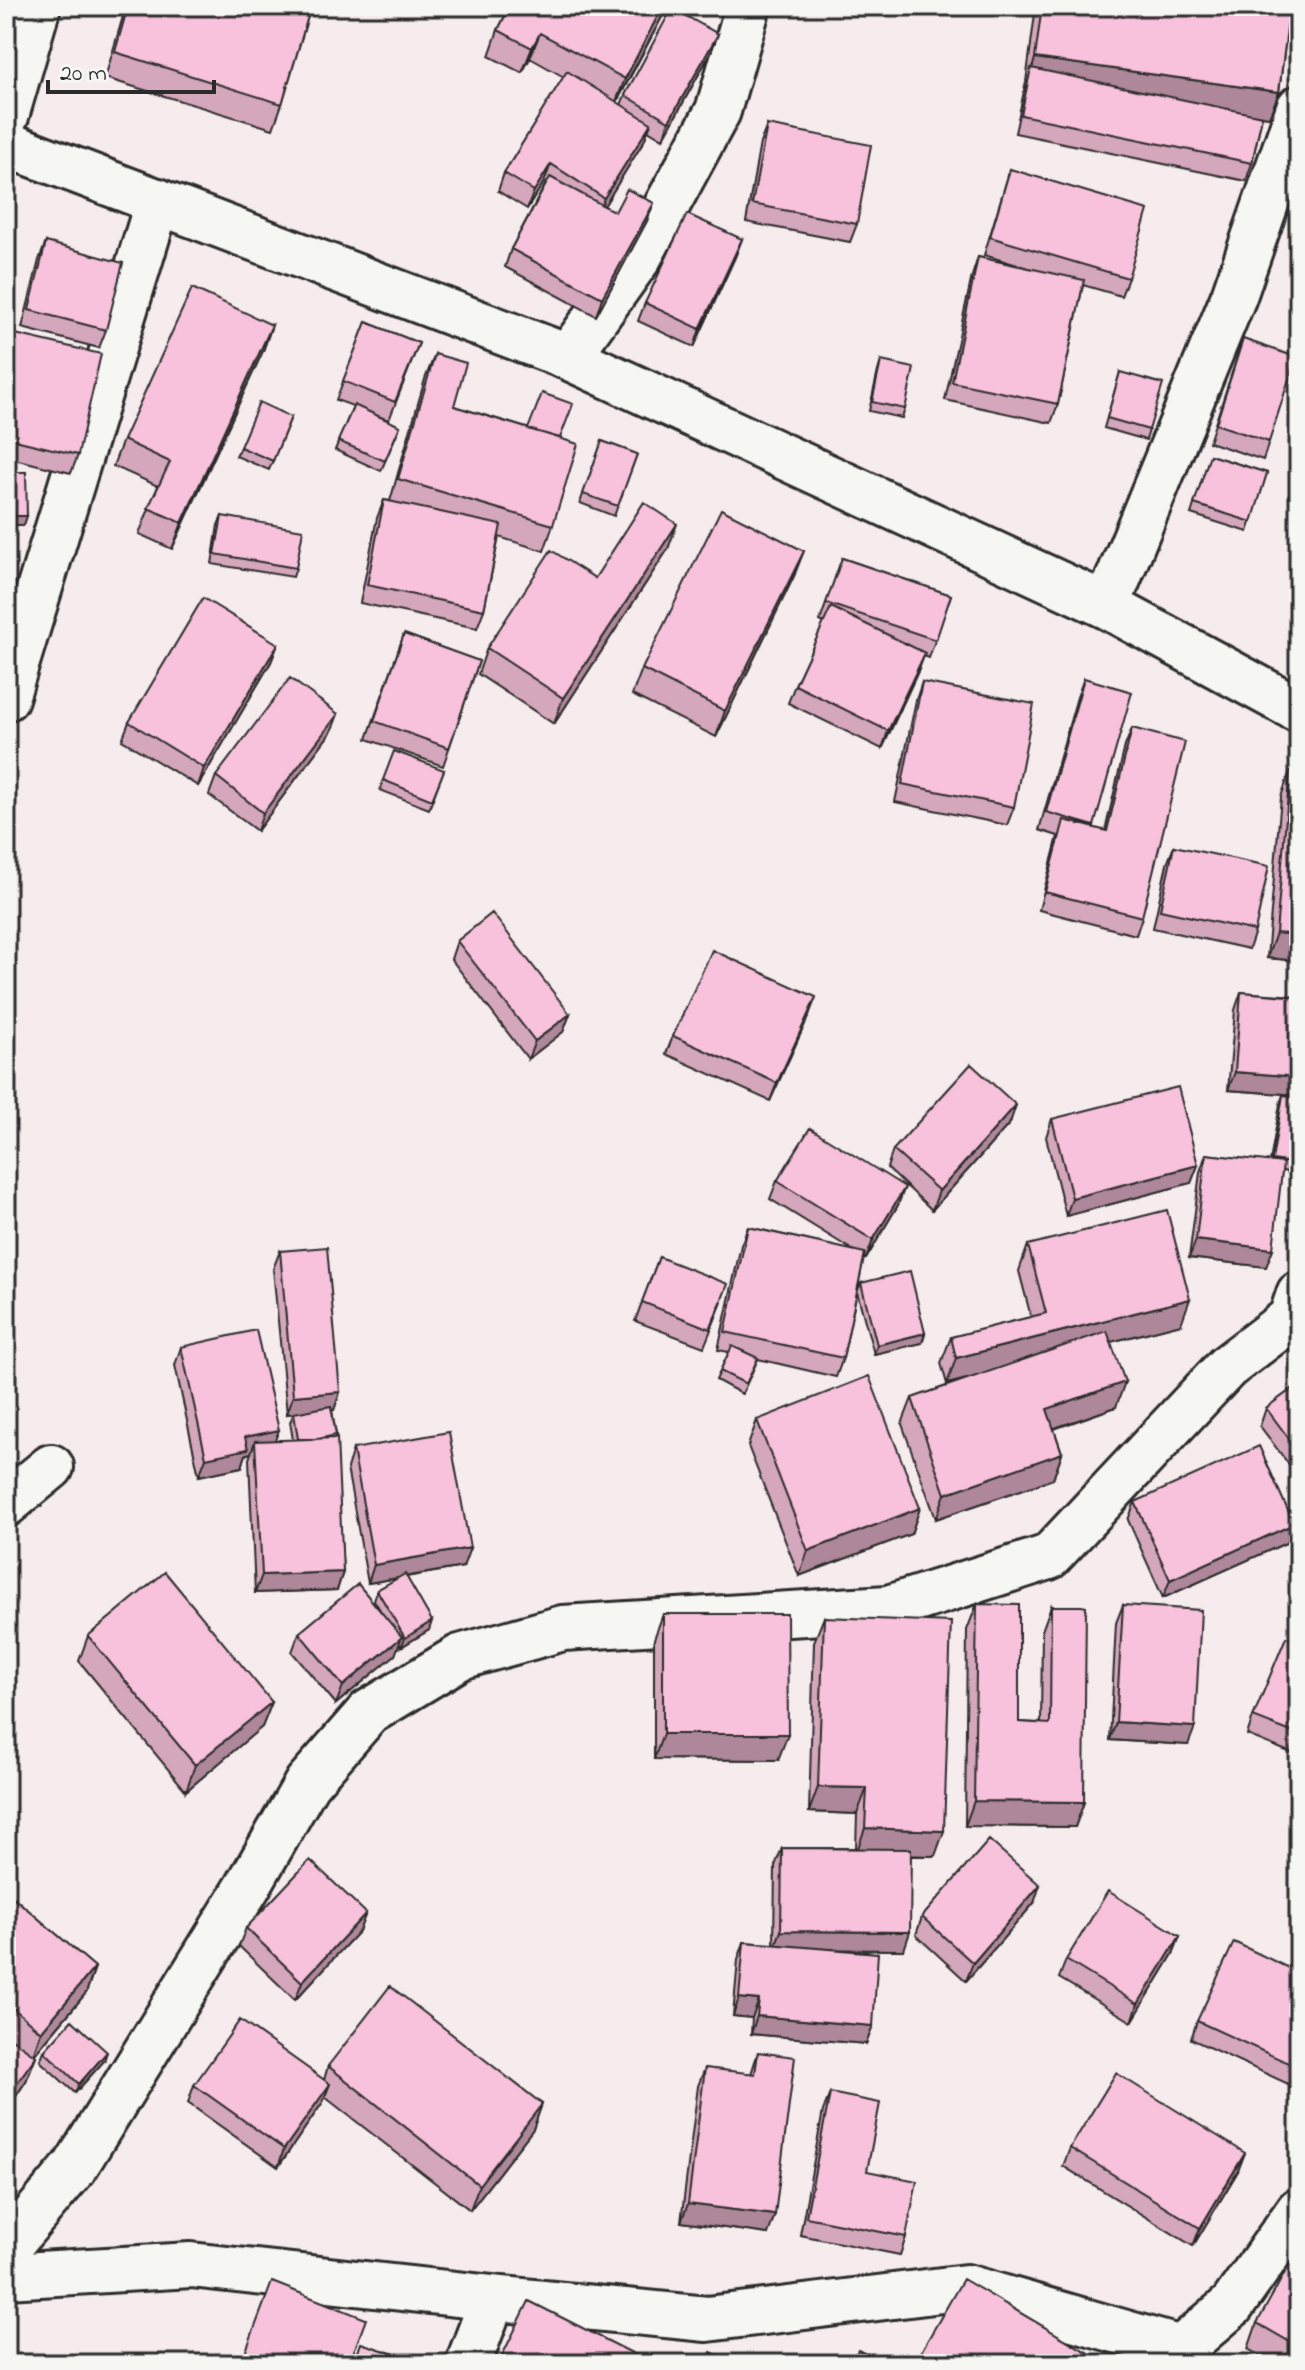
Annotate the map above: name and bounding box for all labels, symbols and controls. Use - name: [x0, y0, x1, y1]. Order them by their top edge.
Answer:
- scale bar: [48, 44, 214, 94]
- text: 20 m: [60, 57, 107, 92]

